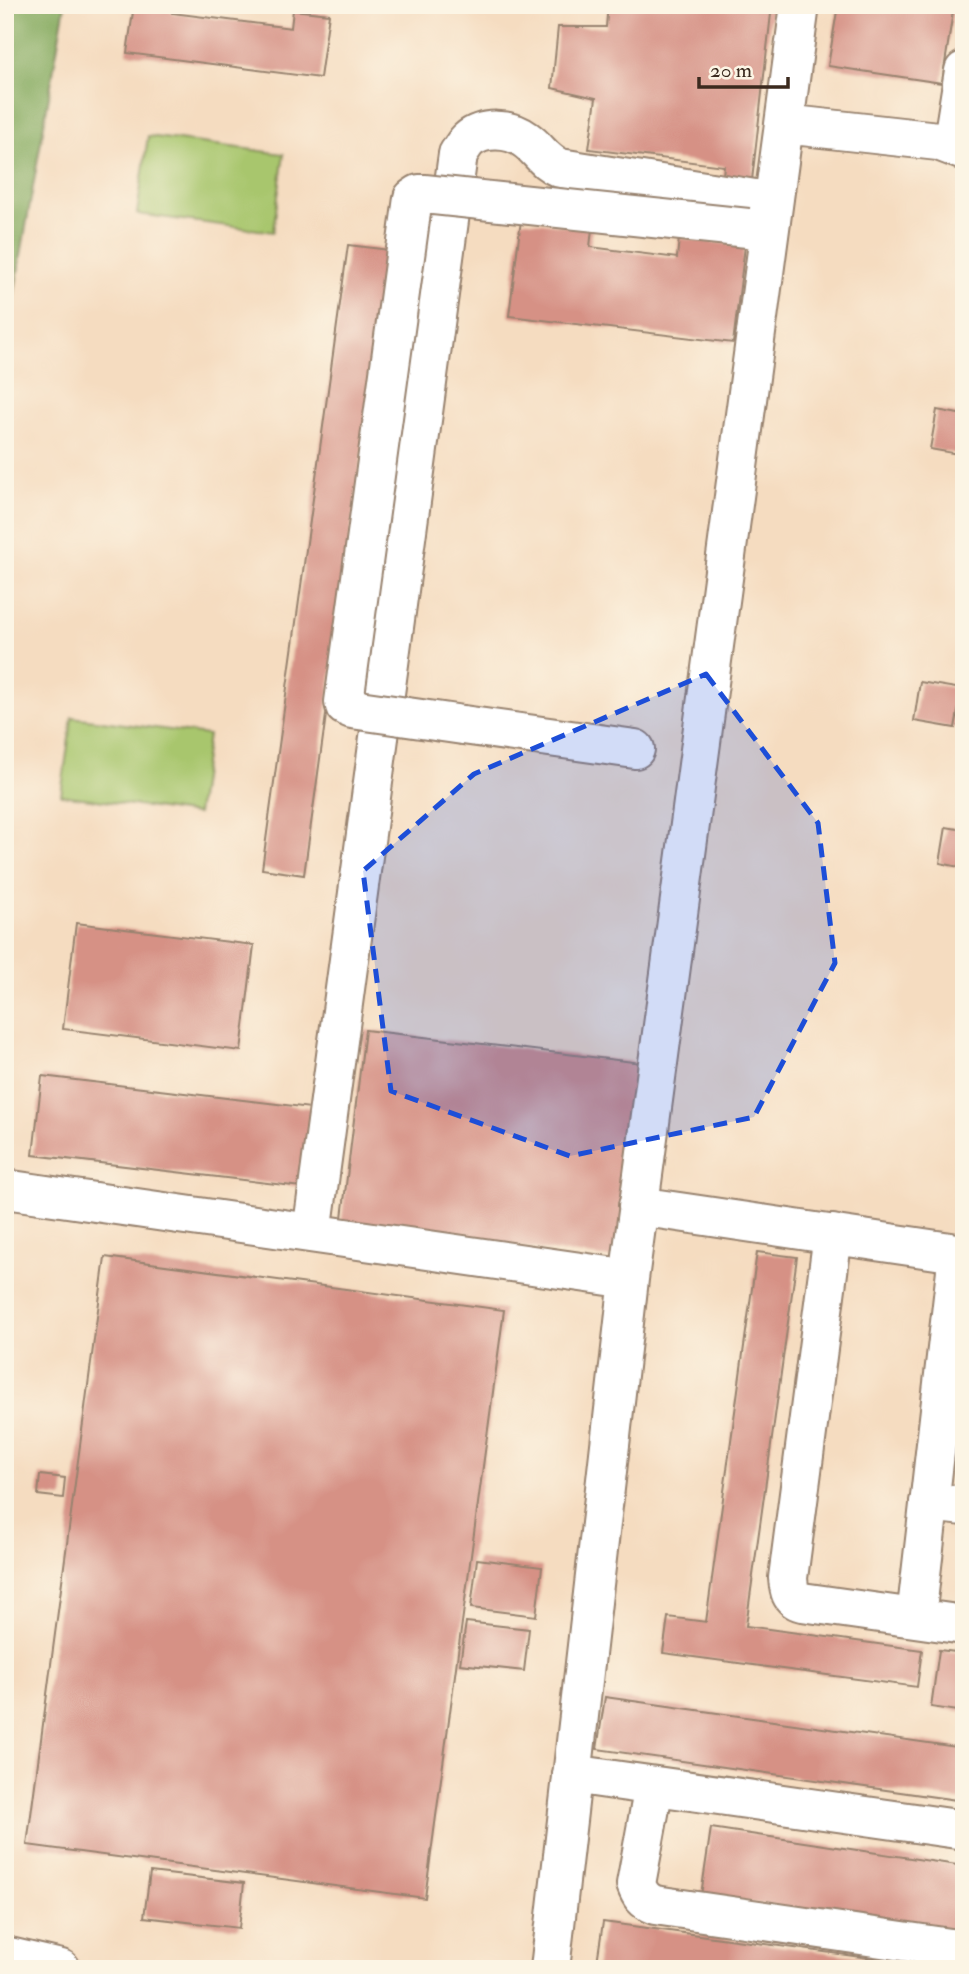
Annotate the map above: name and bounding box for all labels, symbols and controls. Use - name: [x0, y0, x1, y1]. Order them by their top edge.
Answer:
- scale bar: [699, 46, 789, 90]
- text: 20 m: [710, 57, 752, 84]

